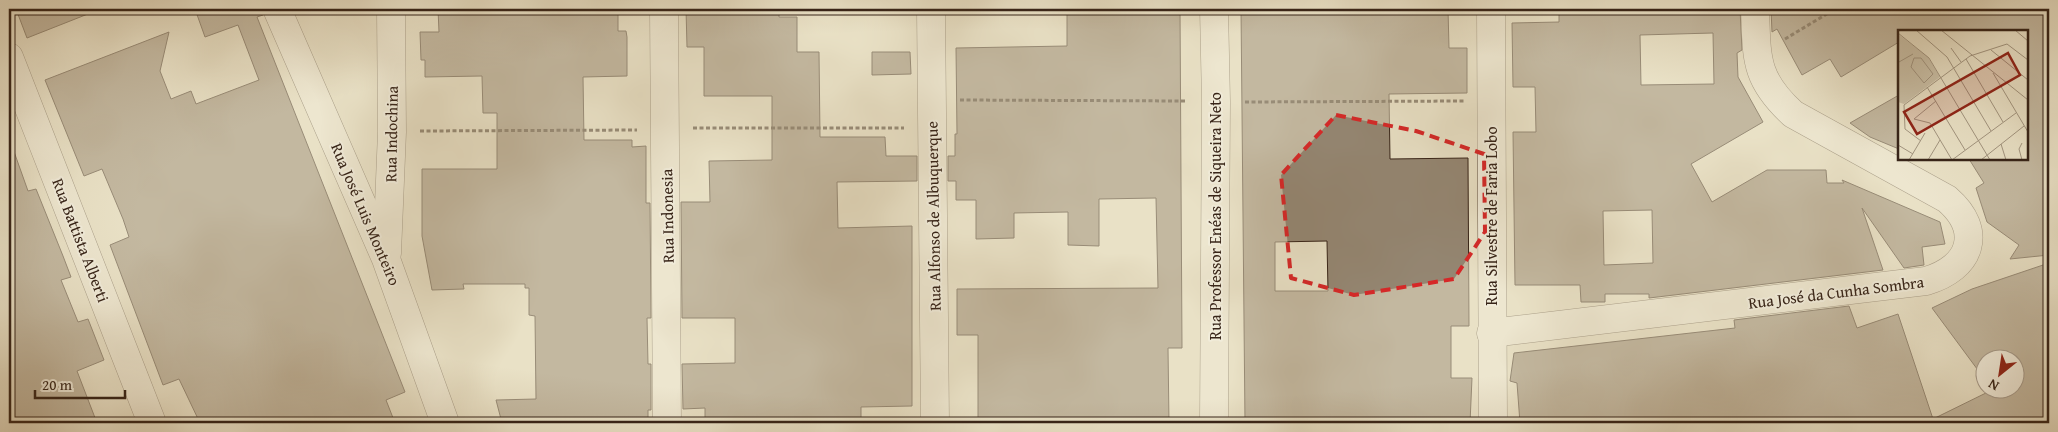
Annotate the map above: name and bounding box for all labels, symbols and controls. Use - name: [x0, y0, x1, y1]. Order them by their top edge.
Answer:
- inset map: [1898, 30, 2028, 160]
- street label: Rua Indochina: [378, 85, 404, 182]
- street label: Rua Professor Enéas de Siqueira Neto: [1203, 92, 1227, 340]
- street label: Rua Alfonso de Albuquerque: [919, 121, 947, 311]
- street label: Rua Silvestre de Faria Lobo: [1479, 126, 1503, 306]
- street label: Rua José Luis Monteiro: [325, 139, 407, 289]
- street label: Rua Indonesia: [654, 168, 680, 263]
- street label: Rua Battista Alberti: [46, 174, 116, 306]
- street label: Rua José da Cunha Sombra: [1747, 269, 1926, 315]
- north arrow: [1976, 350, 2026, 400]
- scale bar: [35, 367, 125, 399]
- text: 20 m: [42, 374, 73, 395]
- text: N: [1984, 374, 2003, 396]

